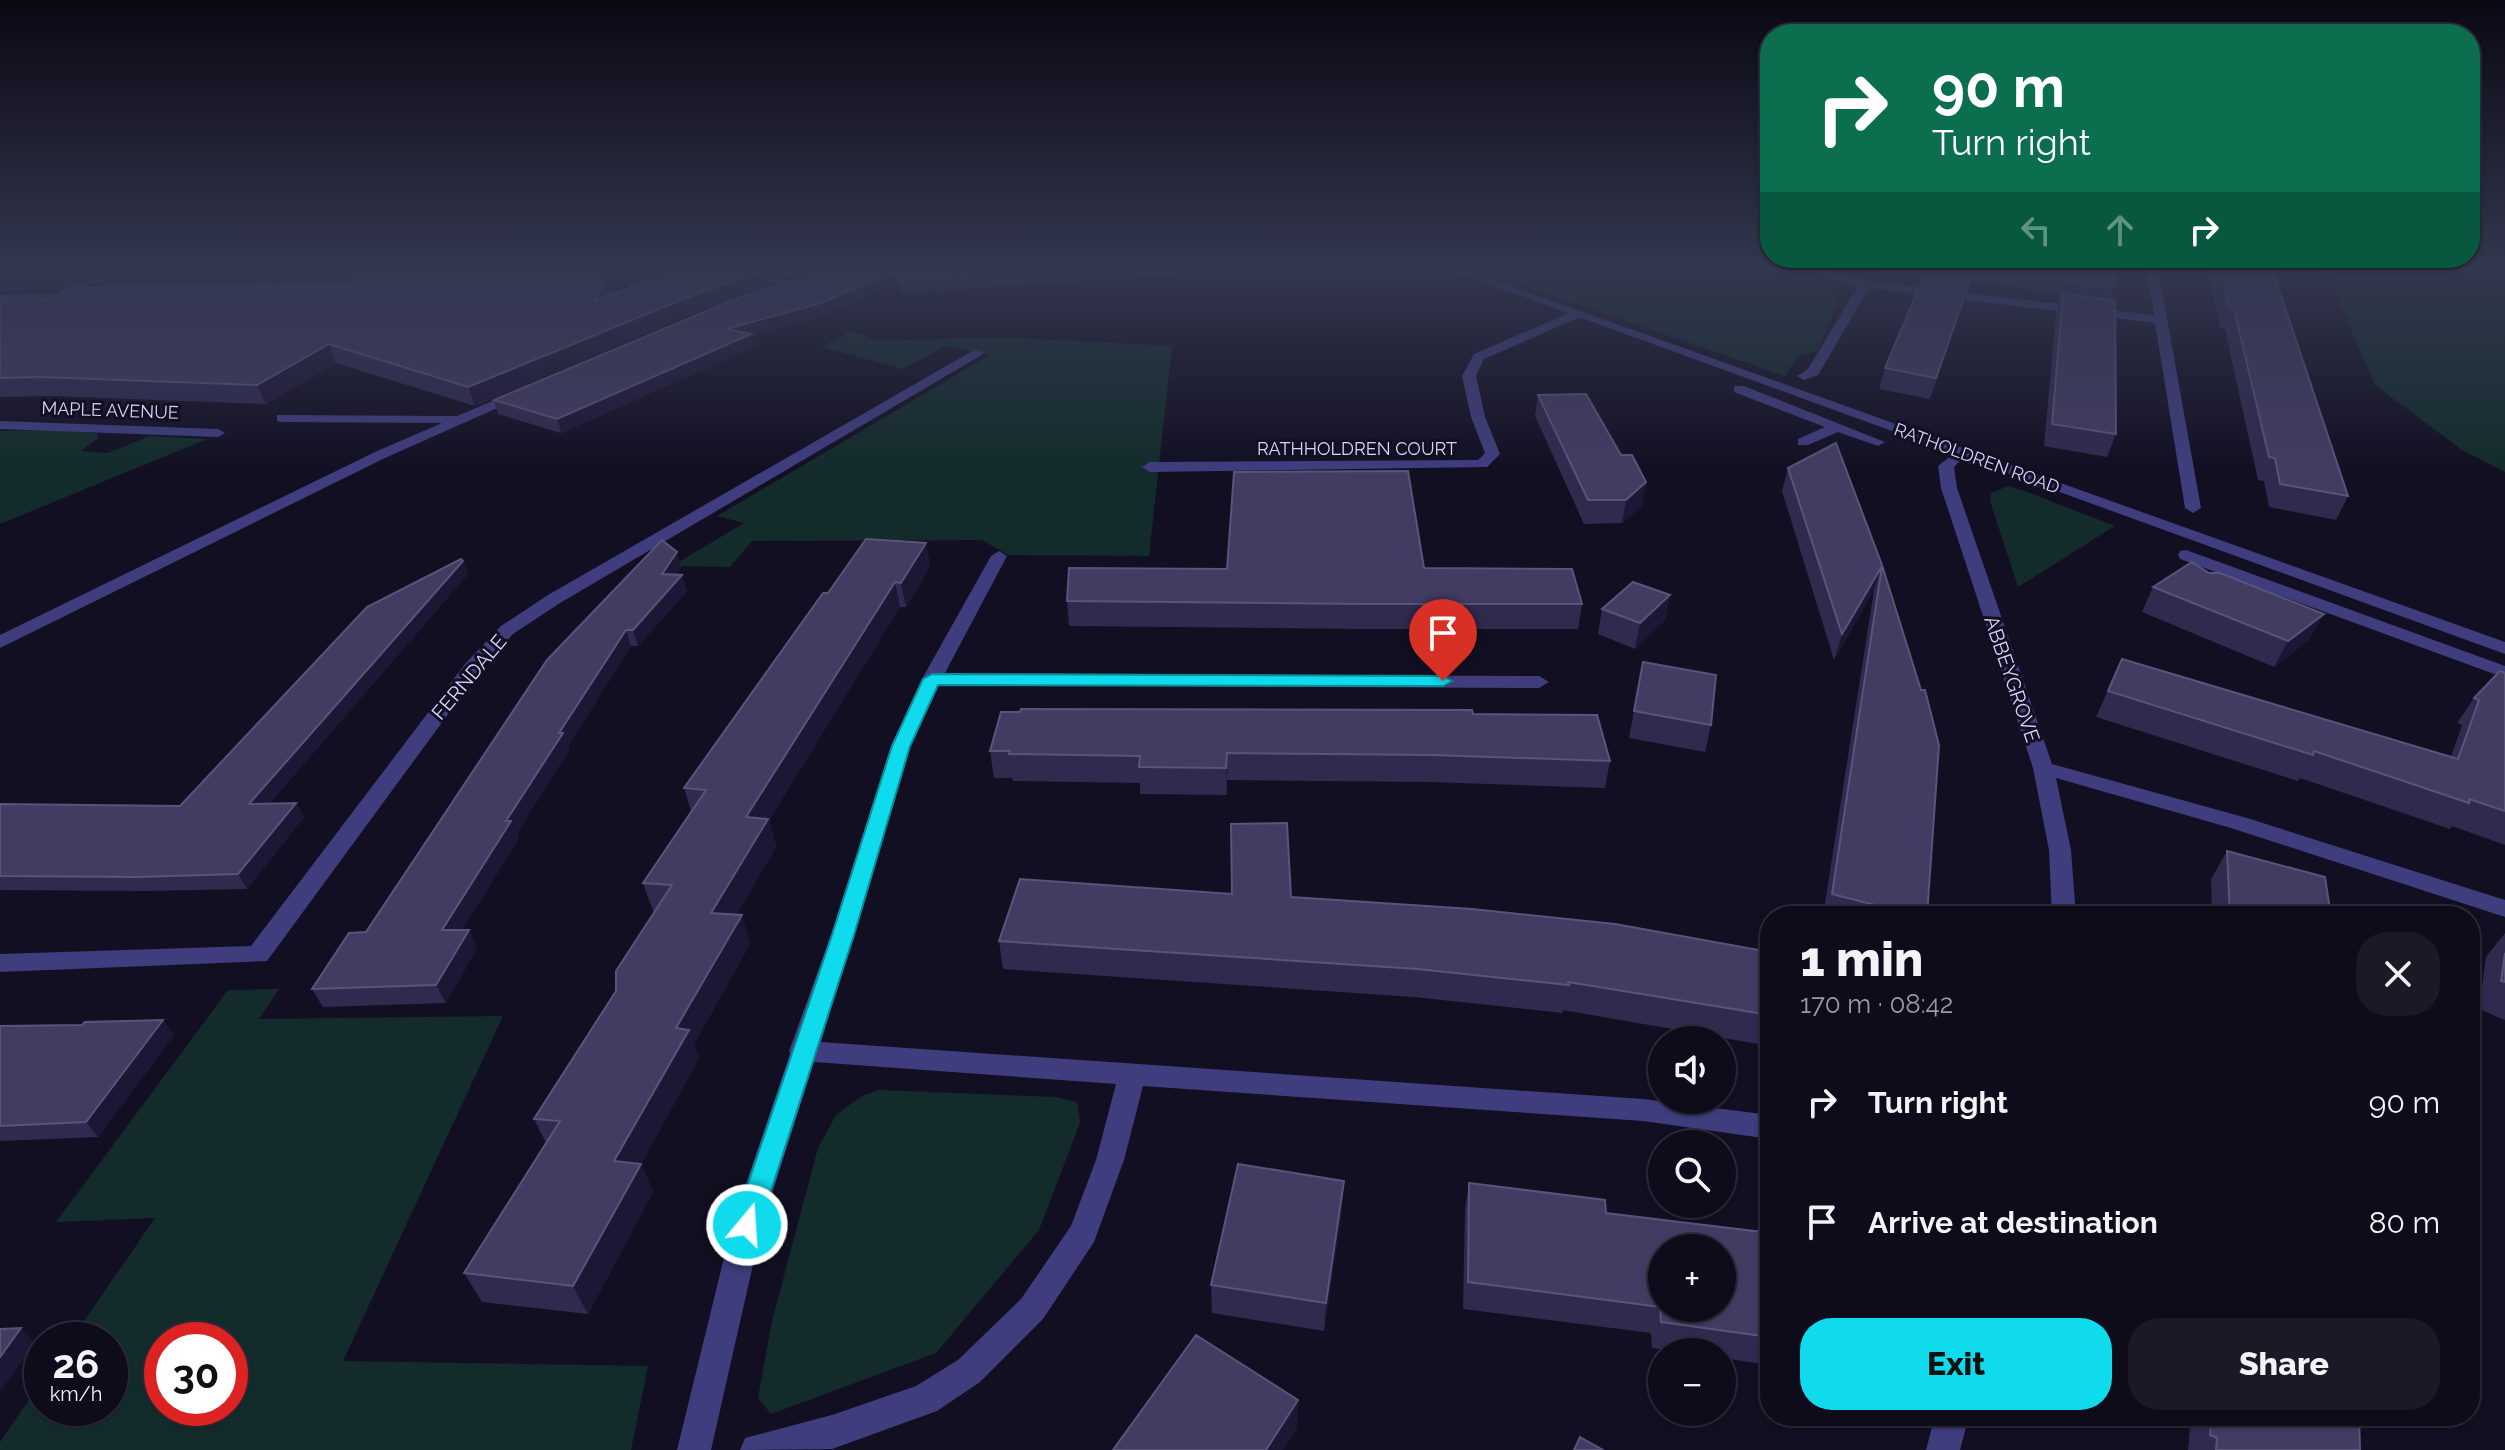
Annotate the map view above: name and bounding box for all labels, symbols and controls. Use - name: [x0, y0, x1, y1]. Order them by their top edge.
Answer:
- text: 90 m: [1932, 54, 2065, 120]
- icon: right: [1800, 56, 1904, 160]
- text: Turn right: [1932, 121, 2091, 163]
- icon: left: [2014, 208, 2058, 252]
- icon: ahead: [2098, 208, 2142, 252]
- icon: right: [2182, 208, 2226, 252]
- street label: MAPLE AVENUE: [41, 397, 179, 423]
- street label: RATHOLDREN ROAD: [1891, 418, 2063, 498]
- street label: RATHHOLDREN COURT: [1257, 438, 1457, 459]
- pin: [1409, 599, 1477, 681]
- icon: arrive: [1421, 611, 1465, 655]
- street label: ABBEYGROVE: [1979, 613, 2045, 745]
- street label: FERNDALE: [427, 630, 511, 724]
- text: 1 min: [1800, 931, 1923, 987]
- button: close: [2356, 932, 2440, 1016]
- text: 170 m · 08:42: [1800, 989, 1953, 1019]
- map controls: [1648, 1026, 1736, 1426]
- button: sound: [1648, 1026, 1736, 1114]
- icon: right: [1800, 1080, 1844, 1124]
- text: Turn right: [1868, 1085, 2008, 1120]
- text: 90 m: [2369, 1085, 2440, 1120]
- button: search: [1648, 1130, 1736, 1218]
- position arrow: [705, 1183, 789, 1267]
- icon: arrive: [1800, 1200, 1844, 1244]
- text: Arrive at destination: [1868, 1205, 2158, 1240]
- text: 80 m: [2369, 1205, 2440, 1240]
- button: +: [1648, 1234, 1736, 1322]
- button: Exit: [1800, 1318, 2112, 1410]
- button: Share: [2128, 1318, 2440, 1410]
- speed limit sign: 30: [144, 1322, 248, 1426]
- button: −: [1648, 1338, 1736, 1426]
- text: 26: [53, 1340, 99, 1387]
- text: km/h: [50, 1382, 102, 1406]

